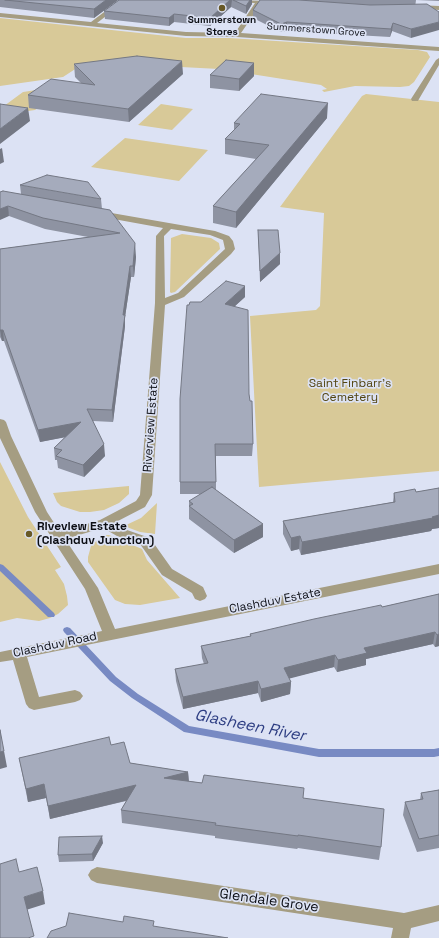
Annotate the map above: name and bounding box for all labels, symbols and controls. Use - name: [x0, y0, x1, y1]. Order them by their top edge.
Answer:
- marker: Summerstown Stores: [217, 3, 227, 13]
- place label: Summerstown Stores: [188, 14, 256, 38]
- street label: Summerstown Grove: [266, 21, 366, 39]
- street label: Riverview Estate: [141, 377, 161, 473]
- park label: Saint Finbarr's Cemetery: [309, 377, 391, 405]
- place label: Riveview Estate (Clashduv Junction): [37, 520, 154, 548]
- marker: Riveview Estate (Clashduv Junction): [24, 529, 34, 539]
- street label: Clashduv Estate: [228, 585, 322, 617]
- street label: Clashduv Road: [12, 629, 98, 661]
- water label: Glasheen River: [193, 706, 307, 746]
- street label: Glendale Grove: [218, 886, 320, 916]

